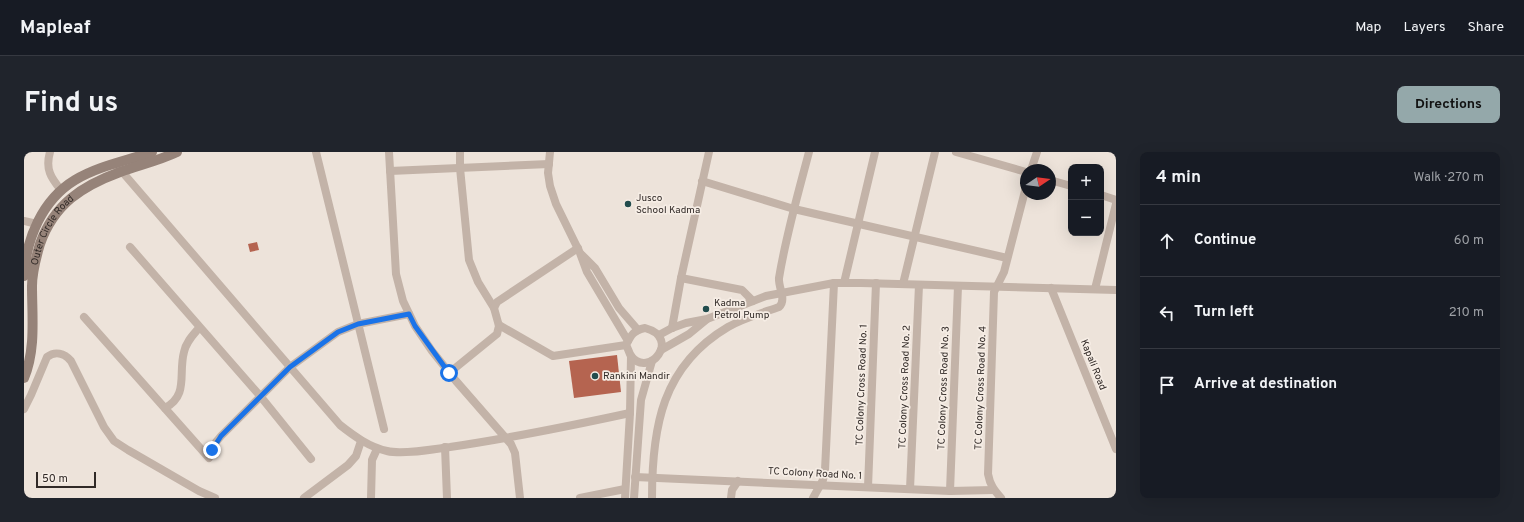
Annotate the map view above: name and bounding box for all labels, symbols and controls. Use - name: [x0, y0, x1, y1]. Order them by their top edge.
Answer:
- text: Mapleaf: [20, 16, 91, 40]
- text: Map: [1355, 19, 1381, 36]
- text: Layers: [1403, 19, 1445, 36]
- text: Share: [1467, 19, 1504, 36]
- text: Find us: [24, 86, 118, 122]
- button: Directions: [1397, 86, 1500, 123]
- north arrow: [1020, 164, 1056, 200]
- map controls: [1068, 164, 1104, 236]
- button: +: [1068, 164, 1104, 200]
- text: 4 min: [1156, 167, 1201, 189]
- text: Walk · 270 m: [1414, 170, 1484, 186]
- street label: Outer Circle Road: [28, 192, 77, 267]
- place label: Jusco School Kadma: [636, 192, 700, 217]
- marker: Jusco School Kadma: [623, 199, 633, 209]
- button: −: [1068, 200, 1104, 236]
- icon: ahead: [1156, 230, 1178, 252]
- text: Continue: [1194, 231, 1256, 250]
- text: 60 m: [1454, 233, 1484, 249]
- place label: Kadma Petrol Pump: [714, 297, 770, 322]
- icon: left: [1156, 302, 1178, 324]
- text: Turn left: [1194, 303, 1254, 322]
- marker: Kadma Petrol Pump: [701, 304, 711, 314]
- text: 210 m: [1449, 305, 1484, 321]
- street label: TC Colony Cross Road No. 1: [853, 324, 871, 446]
- street label: TC Colony Cross Road No. 2: [896, 325, 914, 449]
- street label: TC Colony Cross Road No. 3: [935, 326, 953, 450]
- street label: TC Colony Cross Road No. 4: [972, 326, 990, 450]
- street label: Kapali Road: [1077, 338, 1109, 392]
- route start: [440, 364, 458, 382]
- place label: Rankini Mandir: [603, 370, 670, 383]
- marker: Rankini Mandir: [590, 371, 600, 381]
- icon: arrive: [1156, 374, 1178, 396]
- text: Arrive at destination: [1194, 375, 1337, 394]
- route end: [203, 441, 221, 459]
- street label: TC Colony Road No. 1: [768, 465, 862, 483]
- scale bar: [36, 470, 96, 489]
- text: 50 m: [42, 472, 68, 486]

